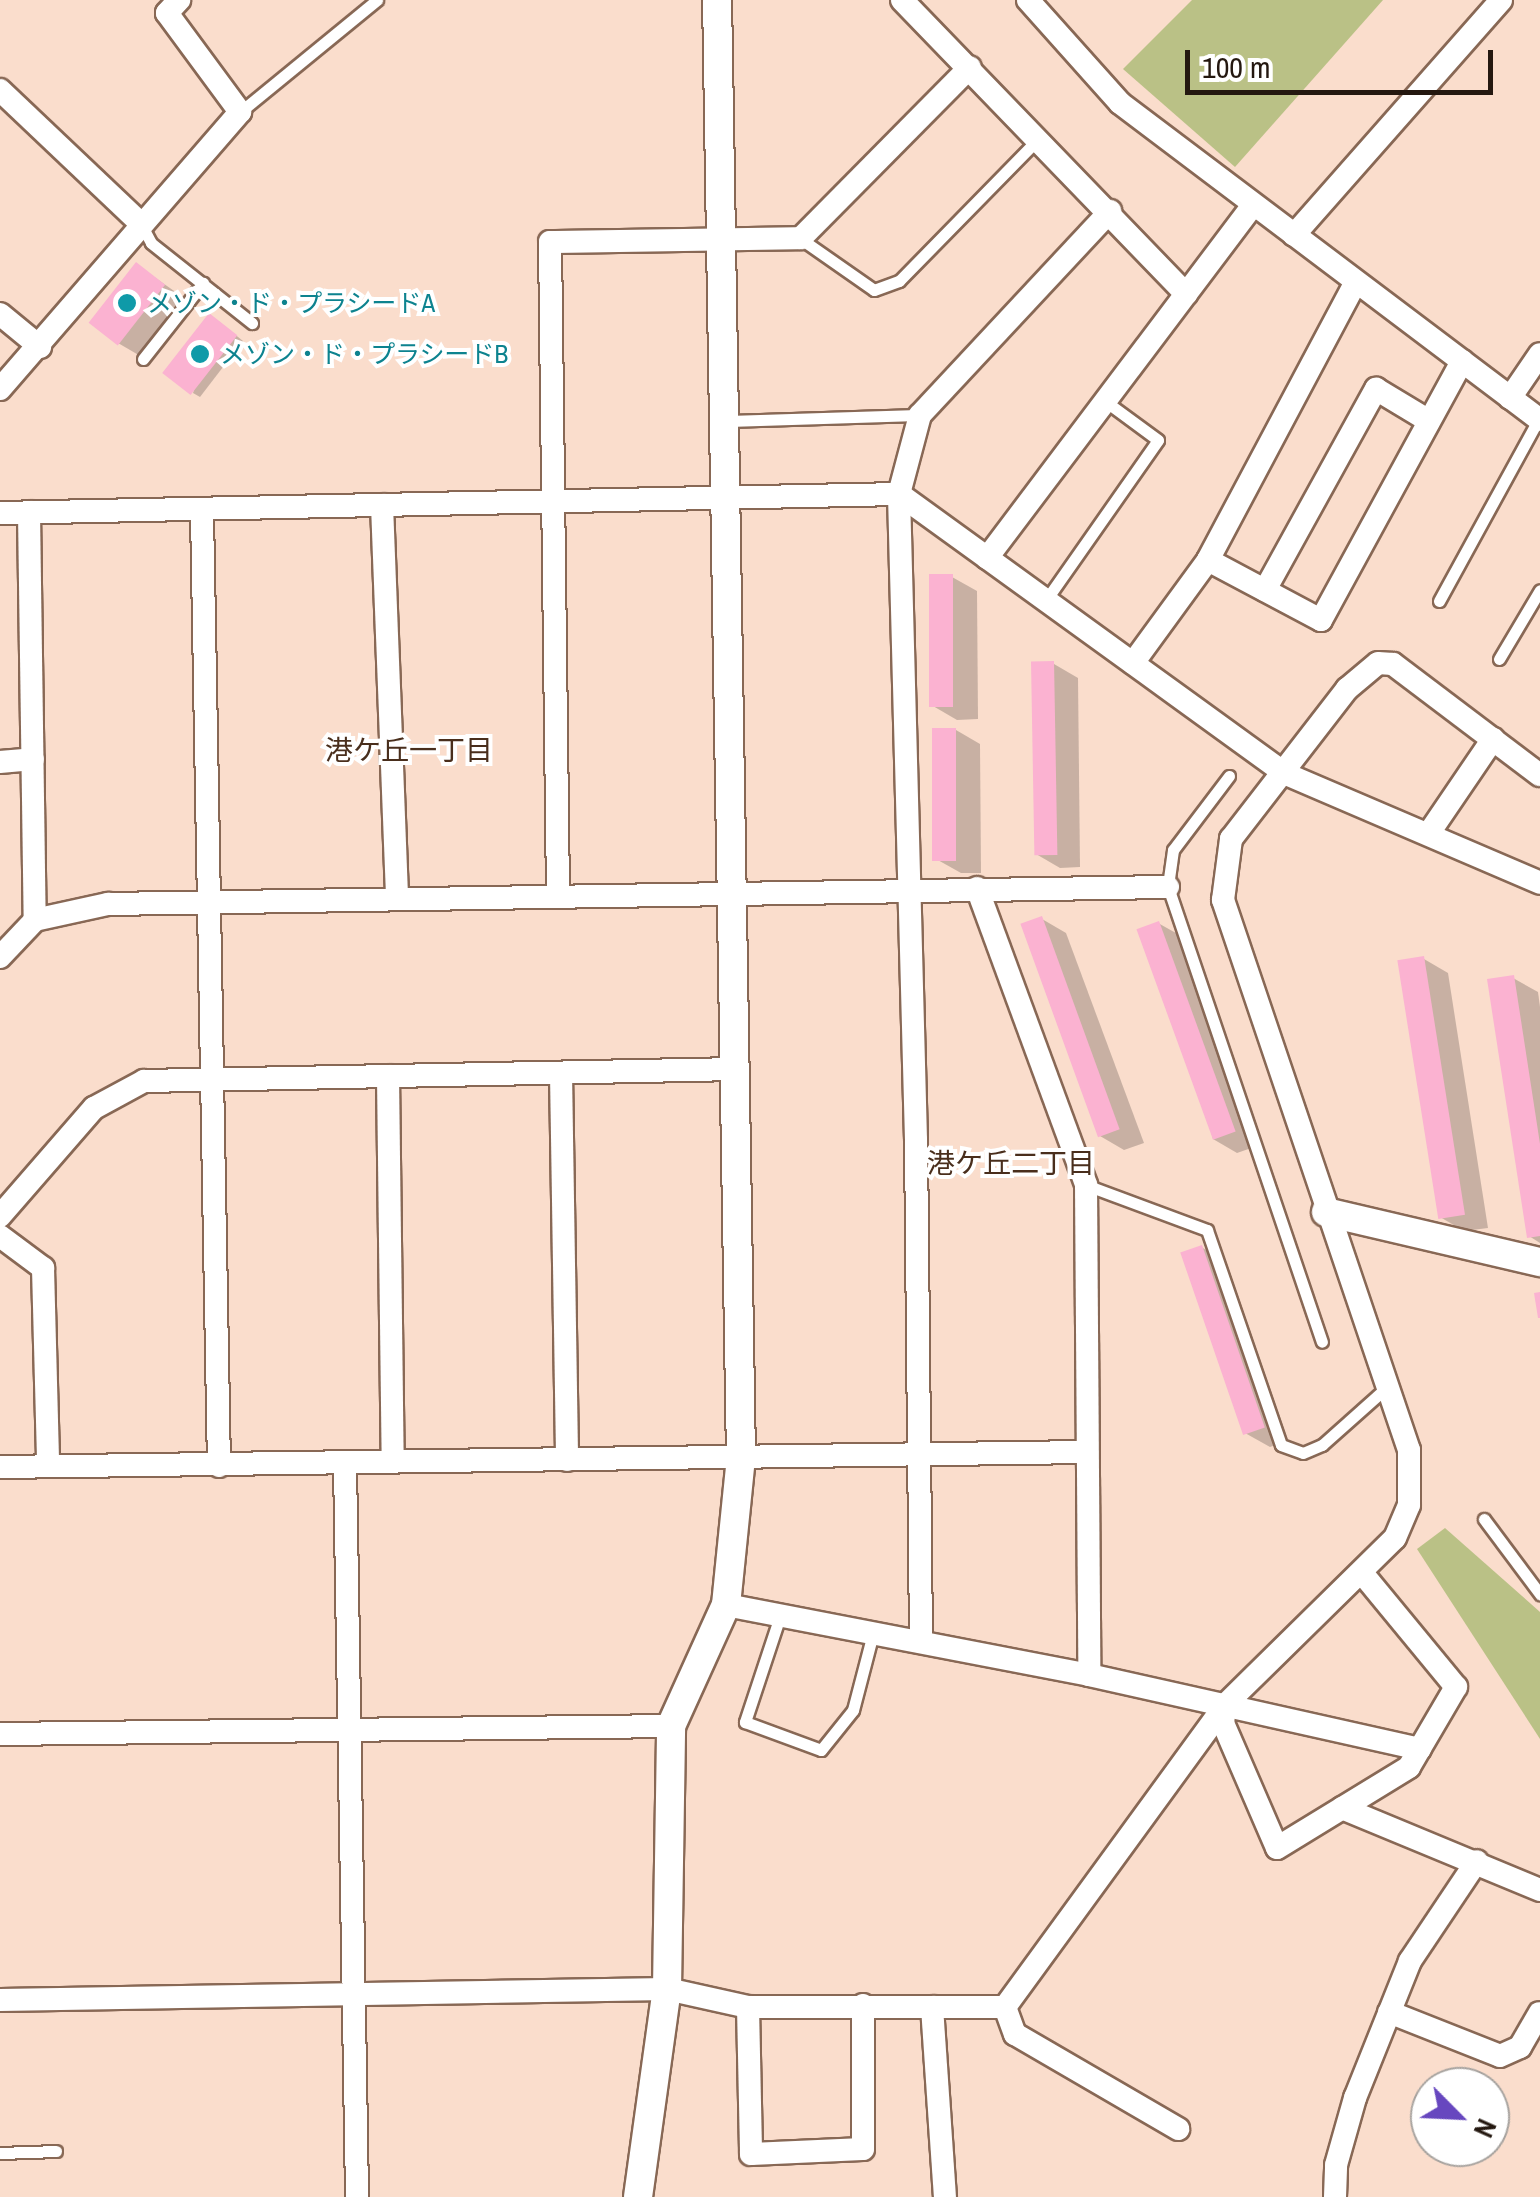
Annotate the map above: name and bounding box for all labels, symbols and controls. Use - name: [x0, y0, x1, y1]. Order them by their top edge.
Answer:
- scale bar: [1190, 30, 1498, 92]
- text: 100 m: [1202, 47, 1270, 87]
- place label: メゾン・ド・プラシードA: [147, 288, 436, 318]
- marker: メゾン・ド・プラシードA: [116, 292, 138, 314]
- place label: メゾン・ド・プラシードB: [220, 339, 509, 369]
- marker: メゾン・ド・プラシードB: [189, 343, 211, 365]
- district label: 港ケ丘一丁目: [325, 733, 493, 767]
- district label: 港ケ丘二丁目: [927, 1146, 1095, 1180]
- north arrow: [1410, 2067, 1510, 2167]
- text: N: [1465, 2113, 1506, 2144]

